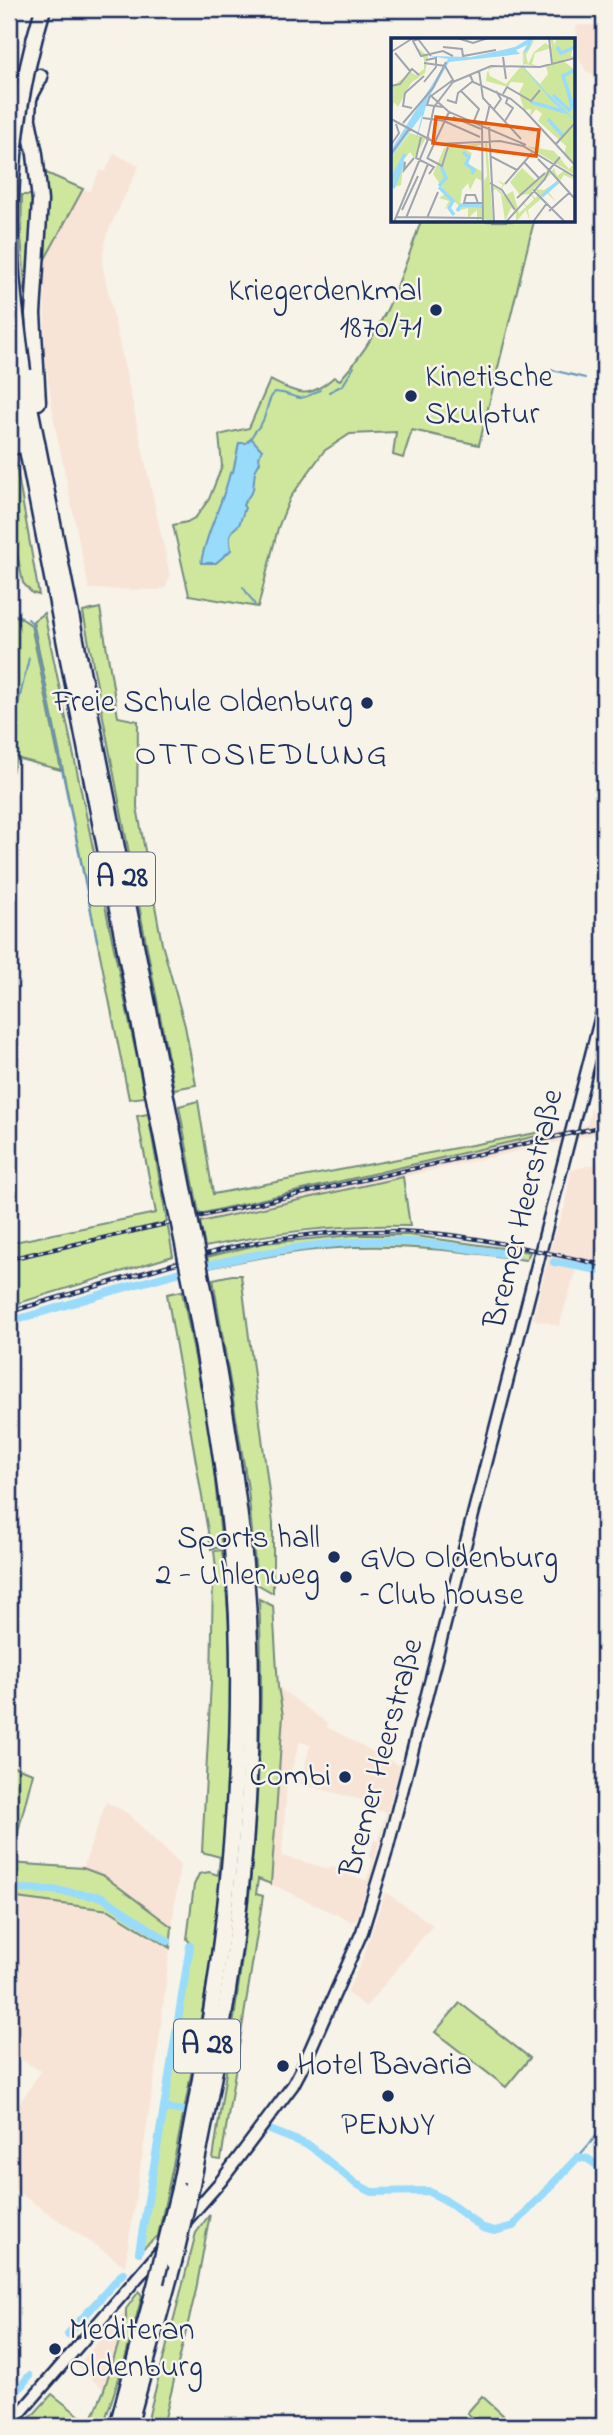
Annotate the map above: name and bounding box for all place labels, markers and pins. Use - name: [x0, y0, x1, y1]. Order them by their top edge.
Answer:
- place label: Kriegerdenkmal 1870/71: [228, 269, 422, 353]
- marker: Kriegerdenkmal 1870/71: [428, 302, 444, 318]
- place label: Kinetische Skulptur: [425, 355, 554, 439]
- marker: Kinetische Skulptur: [403, 388, 419, 404]
- place label: Freie Schule Oldenburg: [52, 680, 353, 727]
- marker: Freie Schule Oldenburg: [359, 695, 375, 711]
- place label: Sports hall 2 - Uhlenweg: [155, 1516, 320, 1600]
- place label: GVO Oldenburg – Club house: [360, 1536, 558, 1620]
- marker: Sports hall 2 - Uhlenweg: [326, 1549, 342, 1565]
- marker: GVO Oldenburg – Club house: [338, 1569, 354, 1585]
- place label: Combi: [249, 1754, 331, 1801]
- marker: Combi: [337, 1769, 353, 1785]
- place label: Hotel Bavaria: [297, 2043, 472, 2090]
- marker: Hotel Bavaria: [275, 2058, 291, 2074]
- marker: PENNY: [380, 2088, 396, 2104]
- place label: PENNY: [341, 2103, 435, 2150]
- place label: Mediteran Oldenburg: [69, 2308, 203, 2392]
- marker: Mediteran Oldenburg: [47, 2341, 63, 2357]

